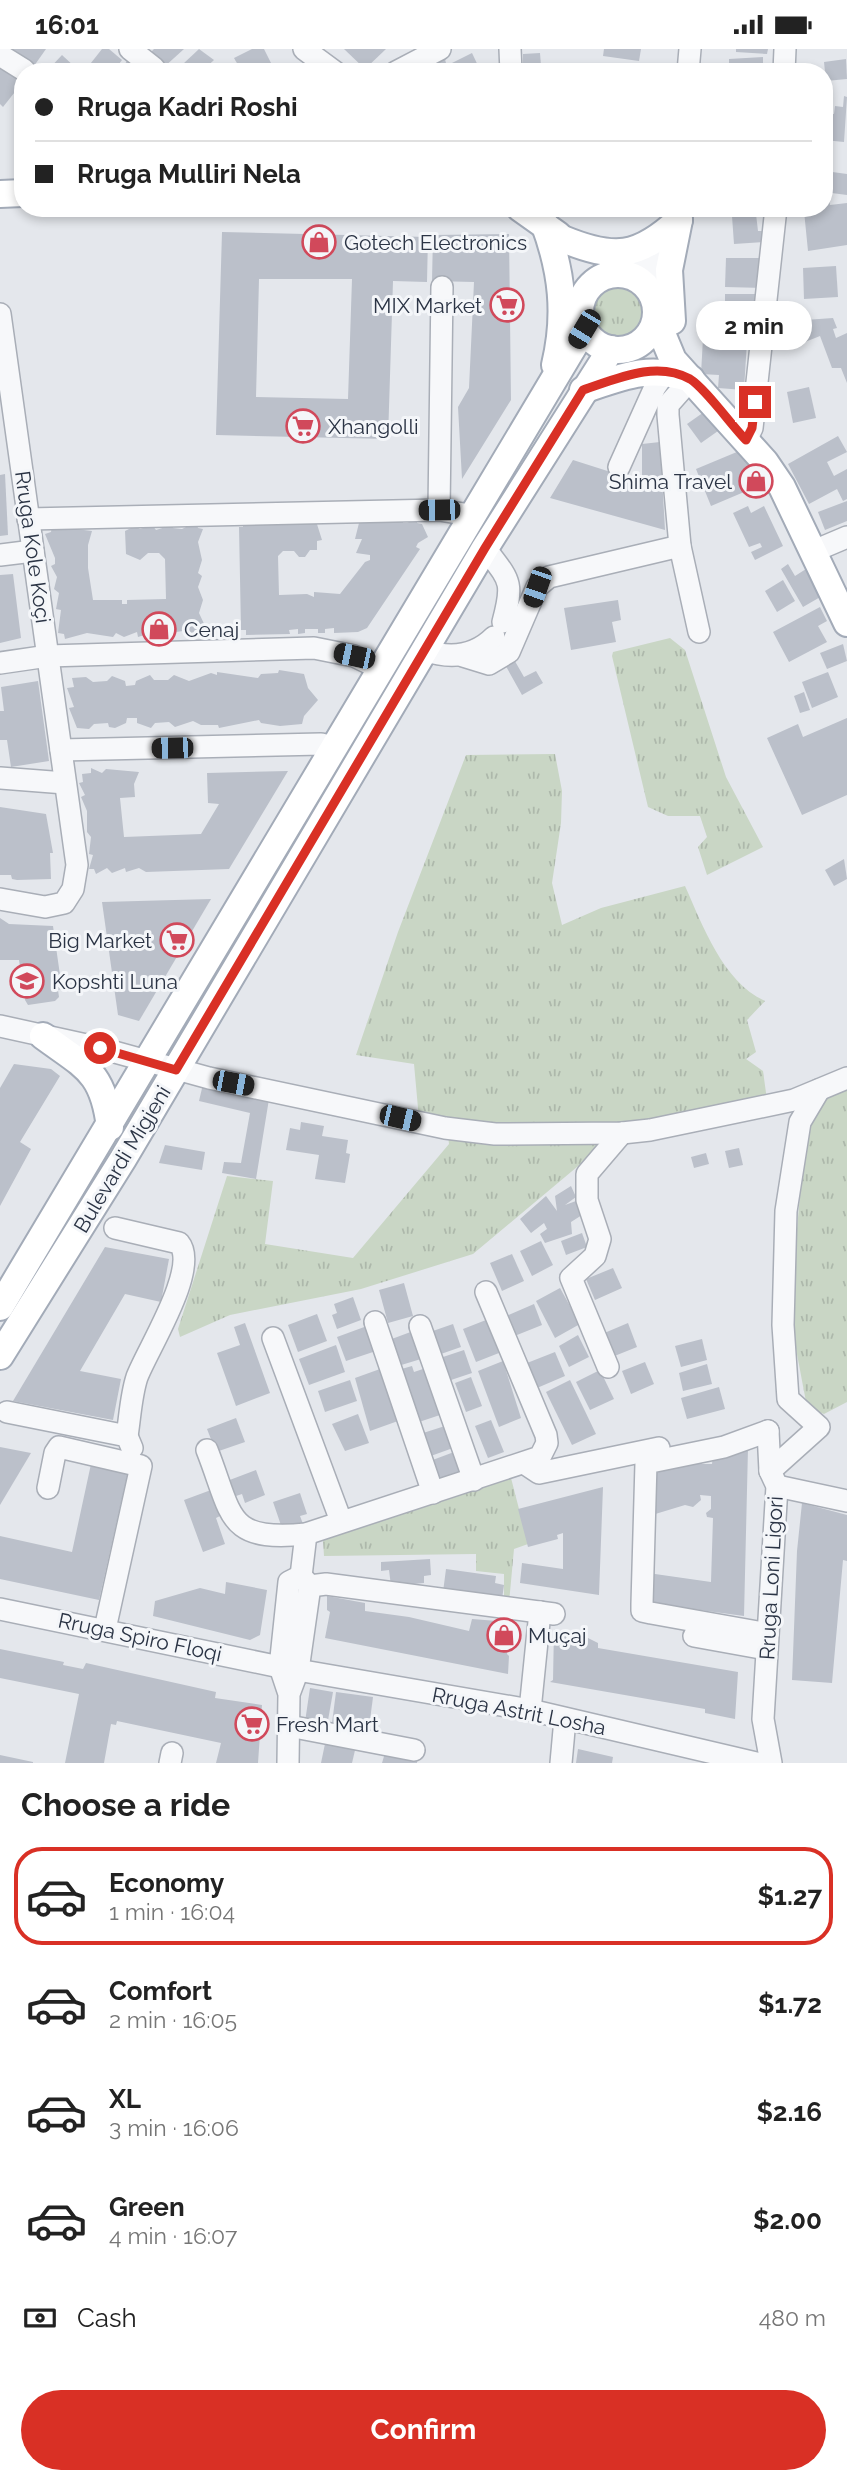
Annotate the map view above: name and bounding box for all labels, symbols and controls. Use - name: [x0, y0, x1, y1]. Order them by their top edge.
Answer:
- text: 16:01: [35, 10, 99, 40]
- text: Rruga Kadri Roshi: [77, 92, 298, 122]
- text: Rruga Mulliri Nela: [77, 159, 301, 189]
- shop icon: Gotech Electronics: [300, 223, 338, 261]
- place label: Gotech Electronics: [344, 230, 527, 255]
- supermarket icon: MIX Market: [488, 286, 526, 324]
- place label: MIX Market: [373, 293, 482, 318]
- callout: 2 min: [697, 301, 813, 349]
- car: [565, 306, 604, 352]
- text: 2 min: [724, 312, 784, 339]
- route end: [739, 386, 771, 418]
- supermarket icon: Xhangolli: [284, 407, 322, 445]
- place label: Xhangolli: [328, 414, 419, 439]
- shop icon: Shima Travel: [737, 462, 775, 500]
- street label: Rruga Kole Koçi: [10, 469, 56, 625]
- place label: Shima Travel: [609, 469, 732, 494]
- car: [418, 499, 461, 521]
- car: [521, 564, 554, 610]
- shop icon: Cenaj: [140, 610, 178, 648]
- place label: Cenaj: [184, 617, 239, 642]
- car: [332, 641, 377, 671]
- car: [151, 737, 194, 759]
- supermarket icon: Big Market: [158, 921, 196, 959]
- place label: Big Market: [48, 928, 152, 953]
- school or university icon: Kopshti Luna: [8, 962, 46, 1000]
- place label: Kopshti Luna: [52, 969, 178, 994]
- route start: [84, 1032, 116, 1064]
- car: [211, 1069, 256, 1097]
- street label: Bulevardi Migjeni: [68, 1081, 176, 1237]
- car: [378, 1103, 423, 1133]
- street label: Rruga Loni Ligori: [754, 1495, 788, 1661]
- street label: Rruga Spiro Floqi: [56, 1607, 224, 1667]
- shop icon: Muçaj: [485, 1616, 523, 1654]
- place label: Muçaj: [528, 1623, 587, 1648]
- street label: Rruga Astrit Losha: [430, 1682, 608, 1740]
- supermarket icon: Fresh Mart: [233, 1705, 271, 1743]
- place label: Fresh Mart: [276, 1712, 379, 1737]
- text: Choose a ride: [21, 1786, 230, 1823]
- icon: car: [25, 1865, 88, 1928]
- text: Economy: [109, 1868, 224, 1898]
- text: $1.27: [758, 1881, 822, 1911]
- text: 1 min · 16:04: [109, 1898, 235, 1925]
- icon: car: [25, 1973, 88, 2036]
- text: Comfort: [109, 1976, 212, 2006]
- text: $1.72: [758, 1989, 822, 2019]
- text: 2 min · 16:05: [109, 2006, 237, 2033]
- icon: car: [25, 2081, 88, 2144]
- text: XL: [109, 2084, 141, 2114]
- text: $2.16: [756, 2097, 822, 2127]
- text: 3 min · 16:06: [109, 2114, 239, 2141]
- icon: car: [25, 2189, 88, 2252]
- text: Green: [109, 2192, 185, 2222]
- text: $2.00: [753, 2205, 822, 2235]
- text: 4 min · 16:07: [109, 2222, 237, 2249]
- icon: cash: [21, 2299, 59, 2337]
- text: Cash: [77, 2303, 137, 2333]
- text: 480 m: [759, 2304, 826, 2331]
- button: Confirm: [21, 2390, 826, 2470]

